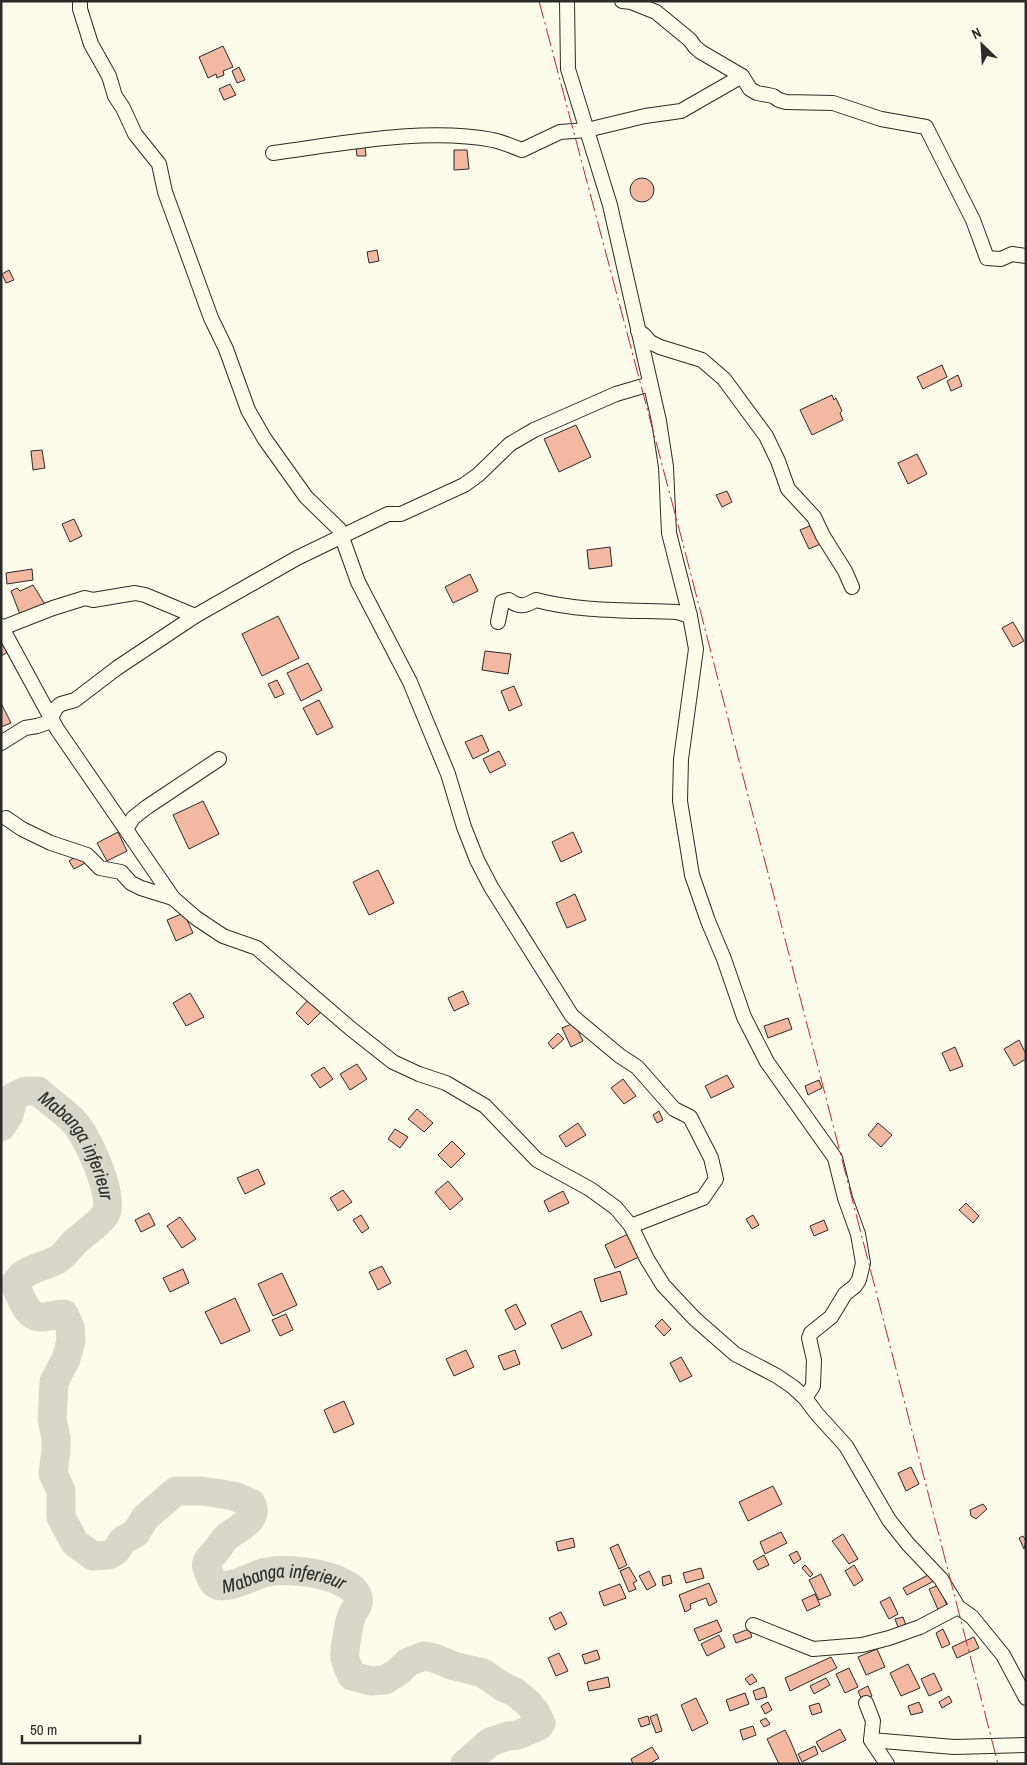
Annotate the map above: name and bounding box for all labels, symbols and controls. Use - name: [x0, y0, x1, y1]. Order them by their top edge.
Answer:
- north arrow: [957, 20, 1007, 70]
- text: N: [969, 23, 984, 43]
- water label: Mabanga inferieur: [33, 1084, 120, 1202]
- water label: Mabanga inferieur: [220, 1558, 351, 1599]
- scale bar: [22, 1712, 140, 1744]
- text: 50 m: [30, 1719, 57, 1740]

